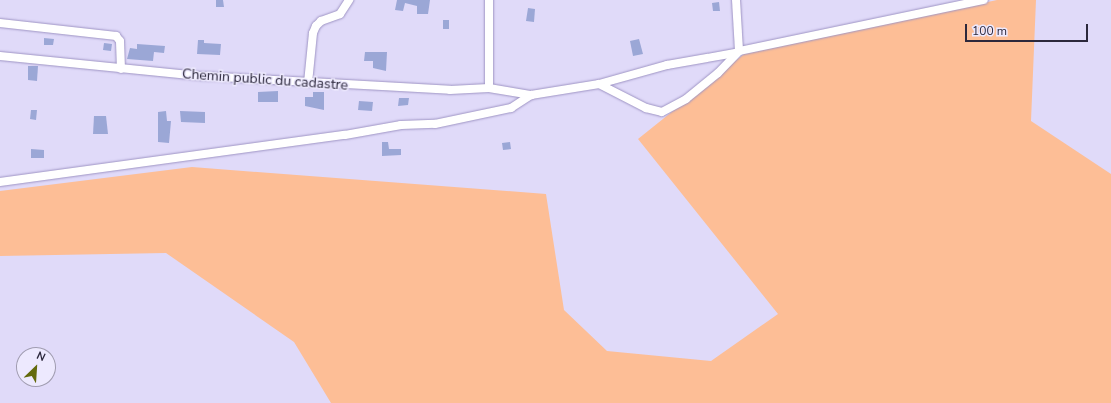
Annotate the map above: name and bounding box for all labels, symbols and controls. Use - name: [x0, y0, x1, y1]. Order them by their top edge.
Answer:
- scale bar: [967, 16, 1090, 42]
- text: 100 m: [972, 23, 1007, 39]
- street label: Chemin public du cadastre: [182, 66, 348, 94]
- north arrow: [16, 347, 56, 387]
- text: N: [34, 348, 48, 365]

